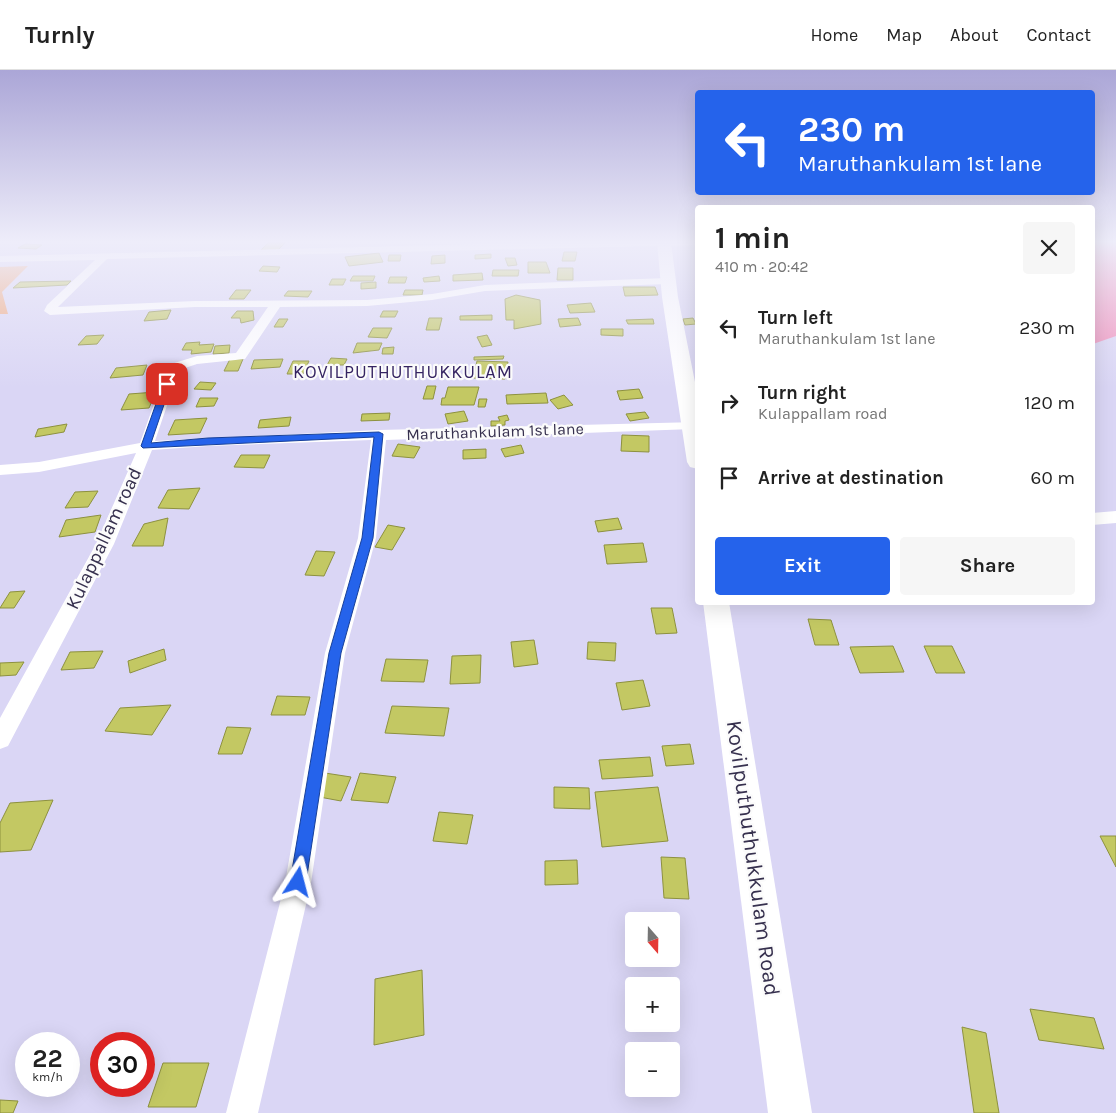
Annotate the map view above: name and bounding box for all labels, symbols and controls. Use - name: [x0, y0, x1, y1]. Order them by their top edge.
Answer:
- text: Turnly: [25, 21, 95, 49]
- text: Home: [810, 24, 858, 46]
- text: Map: [886, 24, 922, 46]
- text: About: [950, 24, 999, 46]
- text: Contact: [1027, 24, 1091, 46]
- text: 230 m: [798, 109, 905, 150]
- icon: left: [715, 110, 780, 175]
- text: Maruthankulam 1st lane: [798, 151, 1042, 177]
- text: 1 min: [715, 220, 790, 256]
- button: close: [1023, 222, 1075, 274]
- text: 410 m · 20:42: [715, 257, 809, 276]
- text: Turn left: [758, 307, 833, 329]
- icon: left: [715, 314, 743, 342]
- text: 230 m: [1019, 317, 1075, 339]
- text: Maruthankulam 1st lane: [758, 329, 935, 348]
- district label: KOVILPUTHUTHUKKULAM: [293, 361, 513, 383]
- pin: [146, 363, 188, 405]
- icon: arrive: [153, 370, 181, 398]
- text: Turn right: [758, 382, 847, 404]
- icon: right: [715, 389, 743, 417]
- text: 120 m: [1024, 392, 1075, 414]
- text: Kulappallam road: [758, 404, 888, 423]
- street label: Maruthankulam 1st lane: [406, 419, 584, 444]
- street label: Kulappallam road: [61, 464, 146, 613]
- icon: arrive: [715, 464, 743, 492]
- text: Arrive at destination: [758, 467, 944, 489]
- text: 60 m: [1031, 467, 1075, 489]
- button: Exit: [715, 537, 890, 595]
- button: Share: [900, 537, 1075, 595]
- street label: Kovilputhuthukkulam Road: [721, 719, 785, 998]
- position arrow: [271, 855, 323, 907]
- north arrow: [625, 912, 680, 968]
- map controls: [625, 912, 680, 1097]
- button: +: [625, 977, 680, 1032]
- speed limit sign: 30: [90, 1032, 155, 1097]
- button: −: [625, 1042, 680, 1097]
- text: 22: [32, 1044, 63, 1073]
- text: km/h: [32, 1070, 63, 1084]

